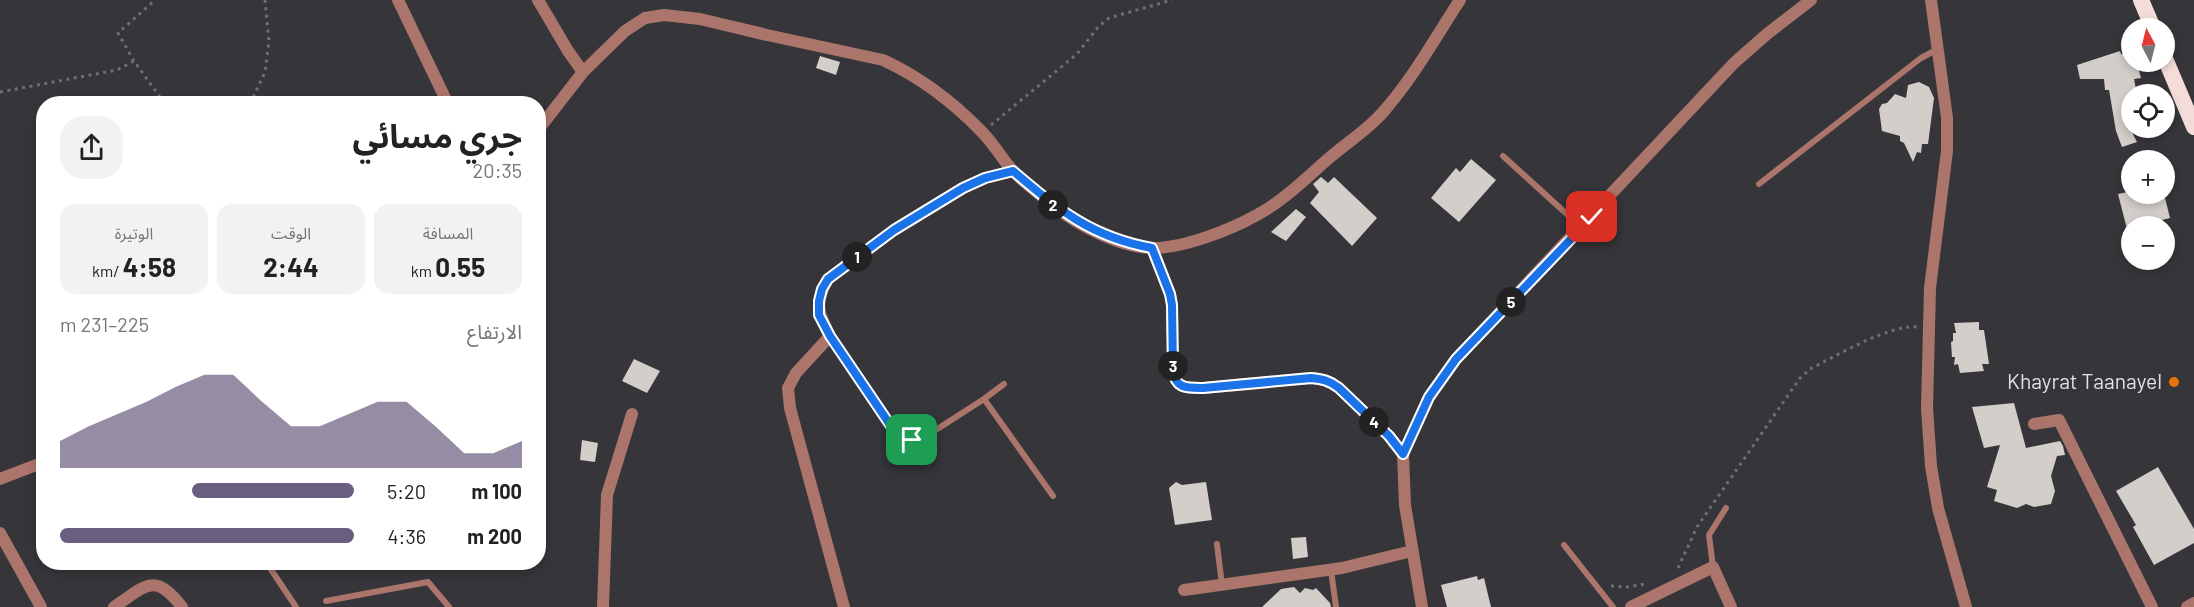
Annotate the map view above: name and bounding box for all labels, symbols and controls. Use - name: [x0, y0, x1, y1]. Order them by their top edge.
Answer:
- north arrow: [2121, 18, 2175, 72]
- map controls: [2121, 18, 2175, 270]
- button: locate: [2121, 84, 2175, 138]
- text: جري مسائي: [353, 115, 522, 155]
- button: share: [60, 116, 123, 179]
- button: +: [2121, 150, 2175, 204]
- text: 20:35: [473, 158, 522, 182]
- pin: 2: [1038, 190, 1068, 220]
- pin: [1566, 191, 1617, 242]
- text: 2: [1049, 195, 1057, 214]
- icon: check: [1575, 200, 1608, 233]
- button: −: [2121, 216, 2175, 270]
- text: الوتيرة: [115, 223, 153, 242]
- text: الوقت: [271, 223, 311, 242]
- text: المسافة: [423, 223, 473, 242]
- pin: 1: [842, 242, 872, 272]
- text: 1: [854, 247, 860, 266]
- text: 4:58: [123, 251, 176, 282]
- text: 2:44: [263, 251, 319, 282]
- text: 0.55: [435, 251, 485, 282]
- text: /km: [92, 261, 123, 280]
- text: km: [411, 261, 435, 280]
- pin: 5: [1496, 287, 1526, 317]
- text: 5: [1507, 292, 1515, 311]
- text: 225–231 m: [60, 312, 149, 336]
- text: الارتفاع: [467, 319, 522, 343]
- pin: 3: [1158, 351, 1188, 381]
- text: 3: [1169, 356, 1177, 375]
- place label: Khayrat Taanayel: [2007, 368, 2162, 393]
- marker: Khayrat Taanayel: [2167, 375, 2181, 389]
- pin: 4: [1359, 407, 1389, 437]
- text: 4: [1369, 412, 1379, 431]
- pin: [886, 414, 937, 465]
- icon: arrive: [895, 423, 928, 456]
- text: 5:20: [387, 479, 426, 503]
- text: 100 m: [471, 479, 522, 503]
- text: 4:36: [388, 524, 426, 548]
- text: 200 m: [467, 524, 522, 548]

